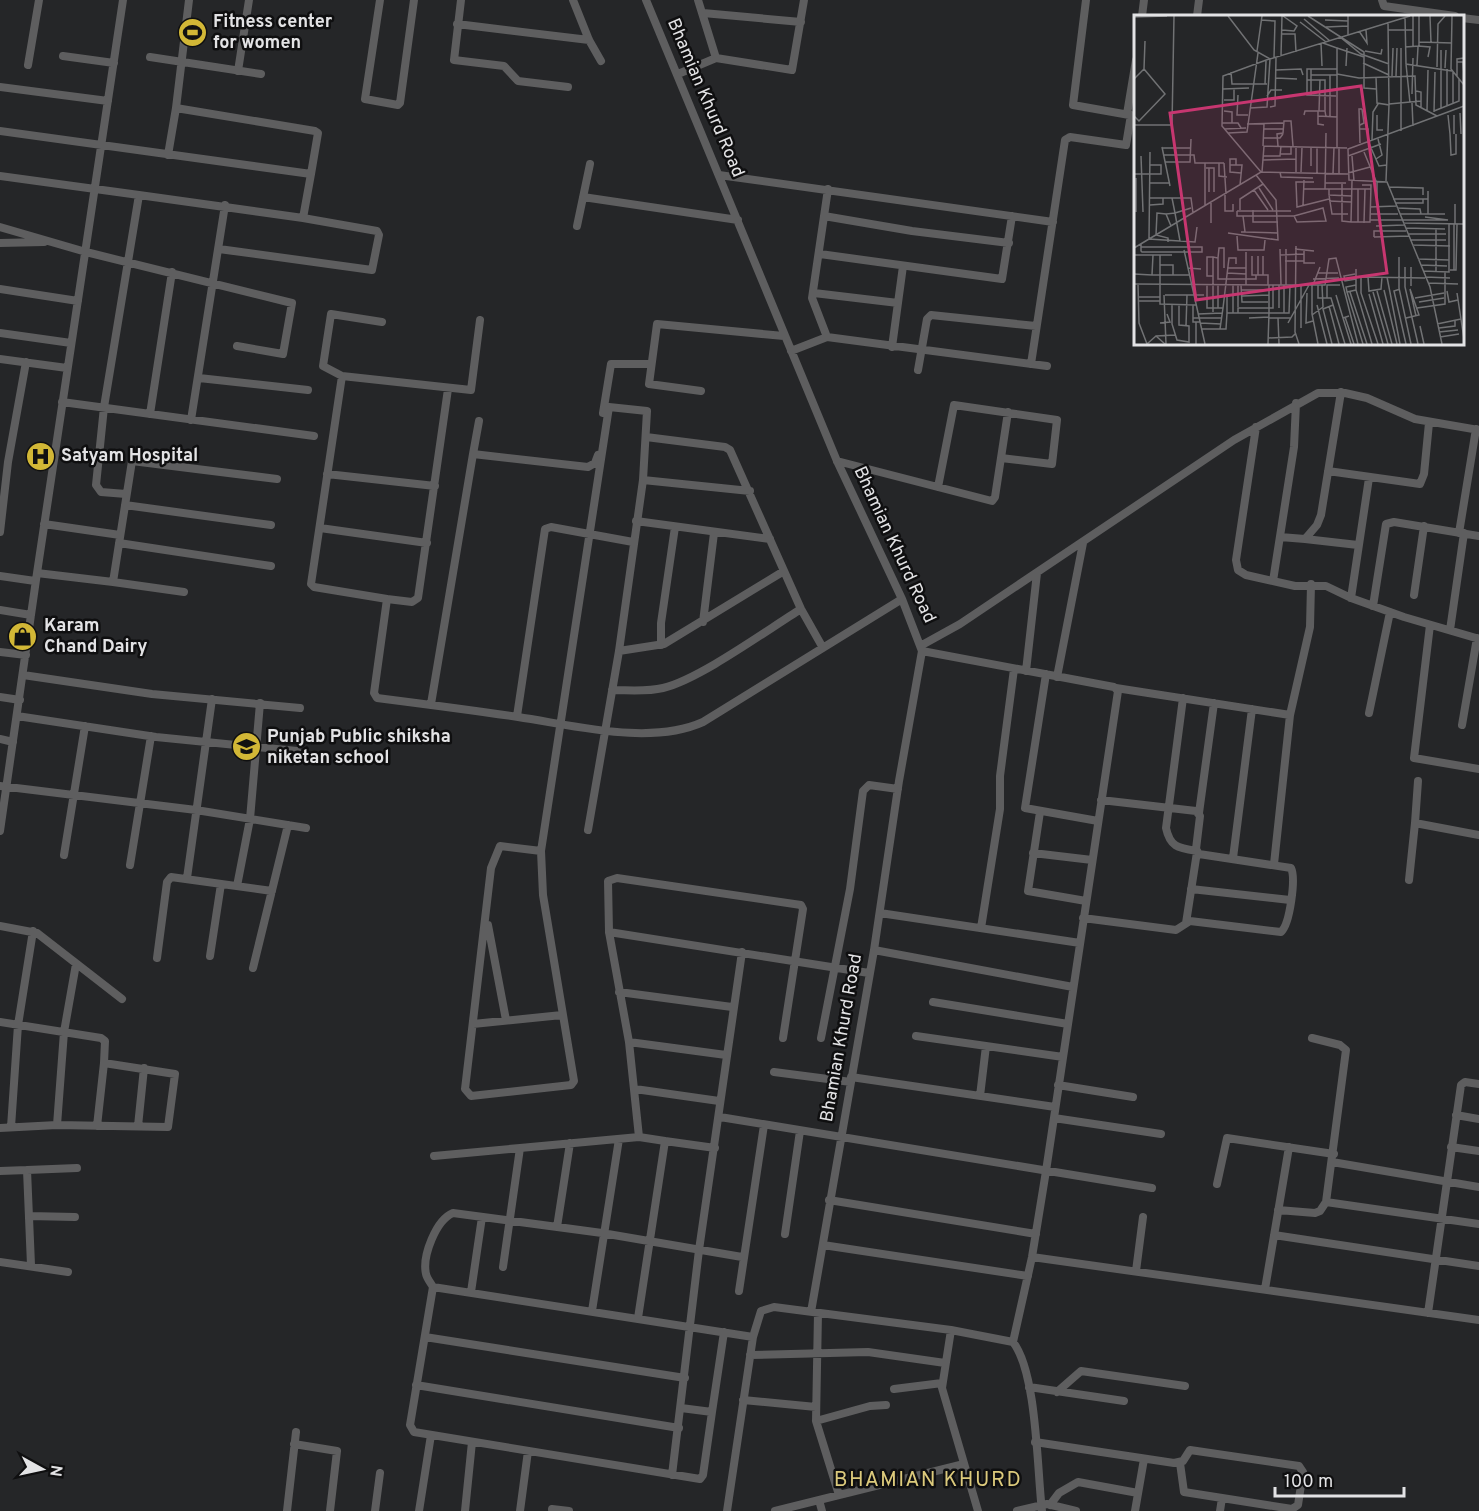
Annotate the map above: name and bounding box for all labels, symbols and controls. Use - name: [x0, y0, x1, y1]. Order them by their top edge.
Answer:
- place label: Fitness center for women: [213, 11, 333, 55]
- street label: Bhamian Khurd Road: [661, 15, 749, 181]
- inset map: [1134, 15, 1464, 345]
- sports icon: Fitness center for women: [176, 16, 208, 48]
- hospital icon: Satyam Hospital: [24, 440, 56, 472]
- place label: Satyam Hospital: [61, 445, 198, 468]
- street label: Bhamian Khurd Road: [848, 463, 940, 627]
- place label: Karam Chand Dairy: [44, 615, 147, 659]
- shop icon: Karam Chand Dairy: [7, 620, 39, 652]
- place label: Punjab Public shiksha niketan school: [267, 726, 451, 770]
- school or university icon: Punjab Public shiksha niketan school: [230, 731, 262, 763]
- street label: Bhamian Khurd Road: [816, 952, 868, 1124]
- north arrow: [12, 1439, 72, 1499]
- scale bar: [1275, 1460, 1404, 1498]
- text: N: [44, 1464, 66, 1478]
- district label: BHAMIAN KHURD: [834, 1467, 1022, 1494]
- text: 100 m: [1284, 1471, 1333, 1494]

